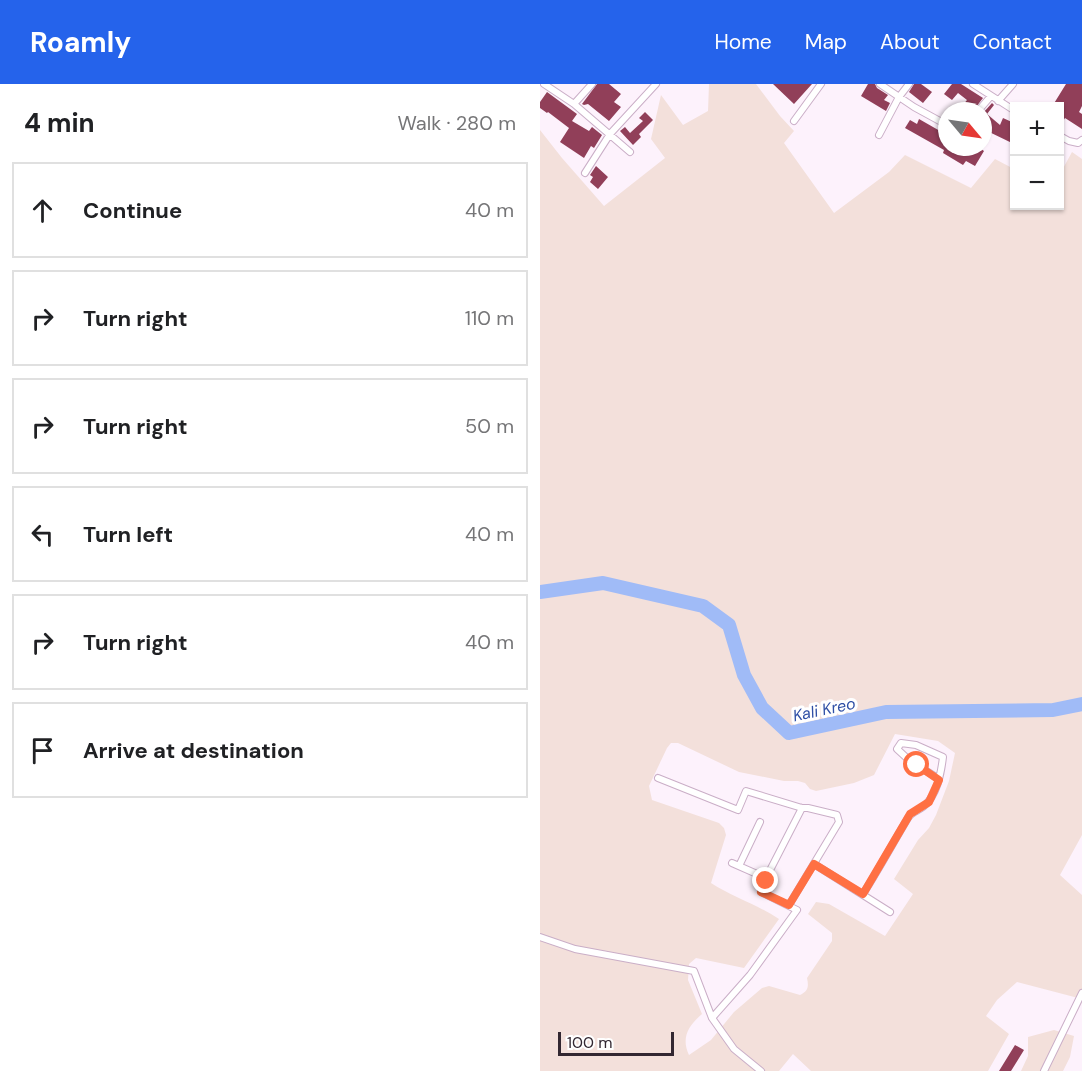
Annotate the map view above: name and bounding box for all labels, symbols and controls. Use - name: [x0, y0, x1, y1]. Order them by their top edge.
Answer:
- text: Roamly: [30, 24, 131, 61]
- text: Home: [714, 28, 772, 56]
- text: Map: [805, 28, 847, 56]
- text: About: [880, 28, 940, 56]
- text: Contact: [973, 28, 1052, 56]
- north arrow: [938, 102, 992, 156]
- map controls: [1010, 102, 1064, 210]
- button: +: [1010, 102, 1064, 156]
- text: 4 min: [24, 106, 95, 140]
- text: Walk · 280 m: [397, 110, 516, 136]
- button: −: [1010, 156, 1064, 210]
- icon: ahead: [26, 194, 59, 227]
- text: Continue: [83, 196, 182, 225]
- text: 40 m: [465, 197, 514, 223]
- icon: right: [26, 302, 59, 335]
- text: Turn right: [83, 304, 188, 333]
- text: 110 m: [465, 305, 514, 331]
- icon: right: [26, 410, 59, 443]
- text: Turn right: [83, 412, 188, 441]
- text: 50 m: [465, 413, 514, 439]
- icon: left: [26, 518, 59, 551]
- text: Turn left: [83, 520, 173, 549]
- text: 40 m: [465, 521, 514, 547]
- icon: right: [26, 626, 59, 659]
- text: Turn right: [83, 628, 188, 657]
- text: 40 m: [465, 629, 514, 655]
- water label: Kali Kreo: [791, 693, 857, 726]
- icon: arrive: [26, 734, 59, 767]
- text: Arrive at destination: [83, 736, 304, 765]
- route start: [903, 751, 929, 777]
- route end: [752, 867, 778, 893]
- scale bar: [558, 1029, 674, 1056]
- text: 100 m: [567, 1032, 612, 1053]

